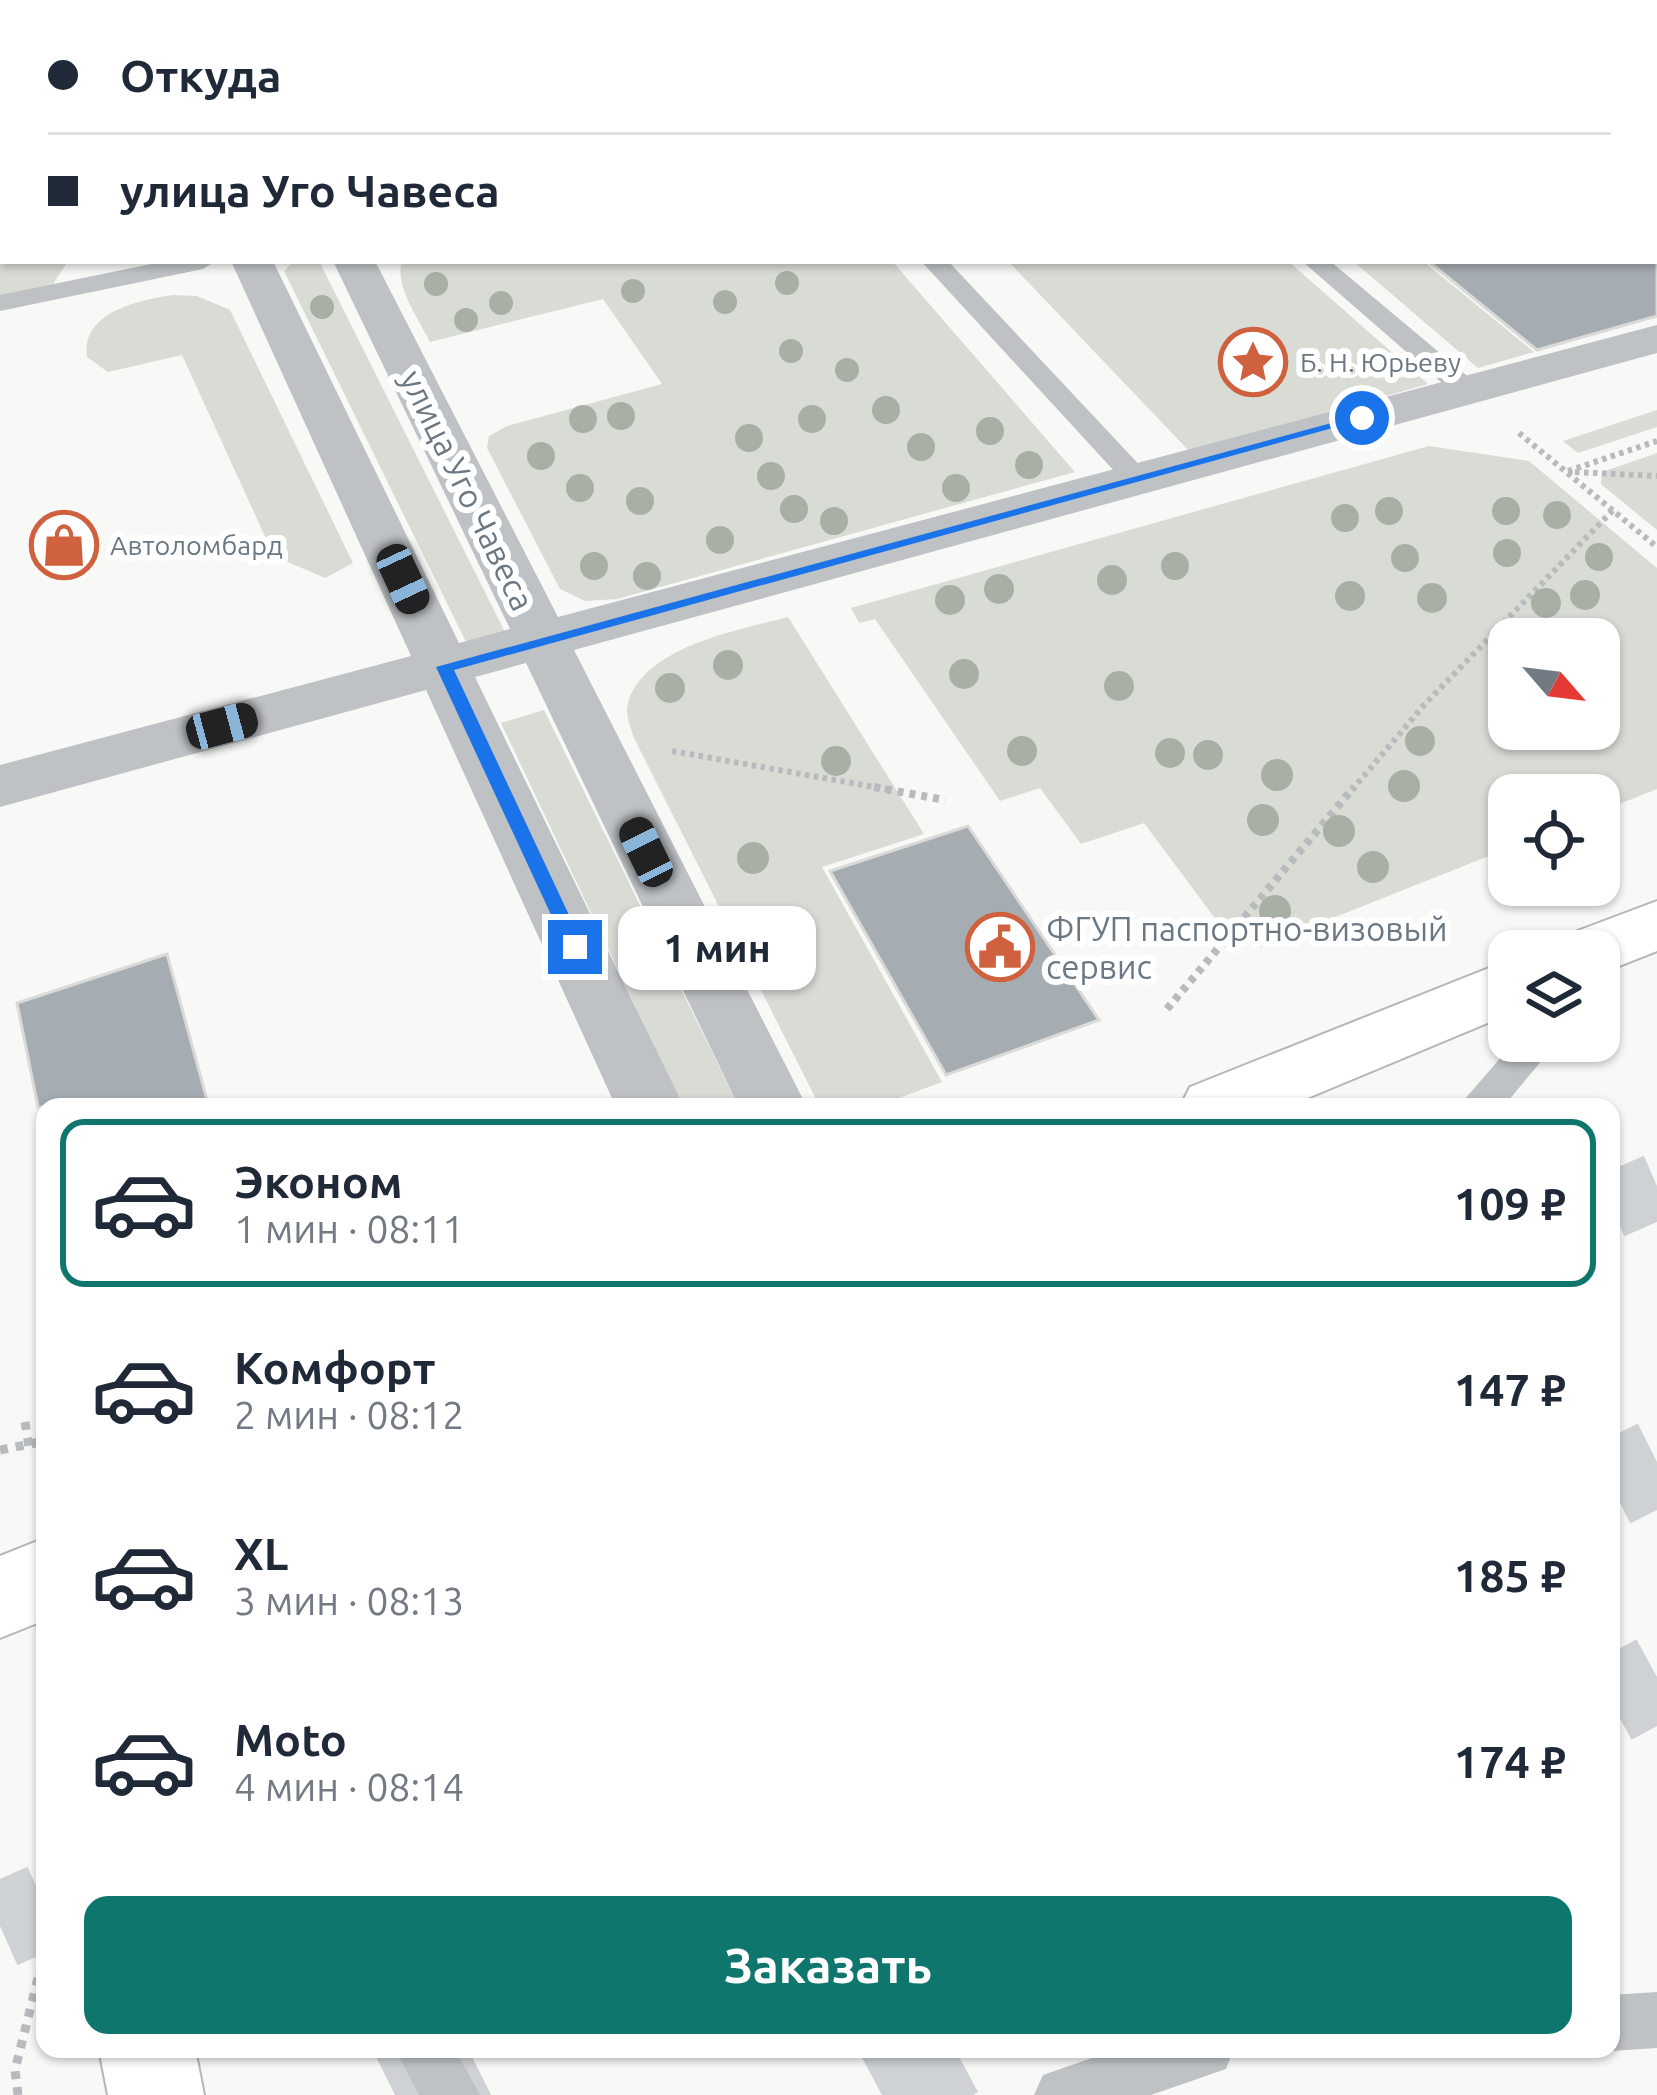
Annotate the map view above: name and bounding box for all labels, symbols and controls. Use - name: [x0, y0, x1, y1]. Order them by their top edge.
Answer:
- text: Откуда: [120, 50, 281, 101]
- text: улица Уго Чавеса: [120, 165, 500, 216]
- place icon: Б. Н. Юрьеву: [1218, 327, 1288, 397]
- place label: Б. Н. Юрьеву: [1300, 347, 1461, 377]
- street label: улица Уго Чавеса: [394, 364, 542, 616]
- route start: [1335, 391, 1389, 445]
- shop icon: Автоломбард: [29, 510, 99, 580]
- place label: Автоломбард: [110, 530, 283, 560]
- car: [371, 539, 435, 619]
- north arrow: [1488, 618, 1620, 750]
- map controls: [1488, 618, 1620, 1062]
- car: [183, 699, 261, 753]
- button: locate: [1488, 774, 1620, 906]
- car: [614, 812, 678, 892]
- callout: 1 мин: [617, 905, 815, 989]
- place label: ФГУП паспортно-визовый сервис: [1046, 910, 1448, 985]
- public building icon: ФГУП паспортно-визовый сервис: [965, 912, 1035, 982]
- route end: [548, 920, 602, 974]
- text: 1 мин: [663, 926, 771, 969]
- button: layers: [1488, 930, 1620, 1062]
- icon: car: [90, 1149, 198, 1257]
- text: Эконом: [234, 1156, 403, 1207]
- text: 109 ₽: [1454, 1178, 1566, 1229]
- text: 1 мин · 08:11: [234, 1207, 464, 1250]
- icon: car: [90, 1335, 198, 1443]
- text: Комфорт: [234, 1342, 436, 1393]
- text: 147 ₽: [1454, 1364, 1566, 1415]
- text: 2 мин · 08:12: [234, 1393, 464, 1436]
- icon: car: [90, 1521, 198, 1629]
- text: XL: [234, 1528, 288, 1579]
- text: 185 ₽: [1454, 1550, 1566, 1601]
- text: 3 мин · 08:13: [234, 1579, 464, 1622]
- icon: car: [90, 1707, 198, 1815]
- text: Moto: [234, 1714, 347, 1765]
- text: 174 ₽: [1454, 1736, 1566, 1787]
- text: 4 мин · 08:14: [234, 1765, 464, 1808]
- button: Заказать: [84, 1896, 1572, 2034]

